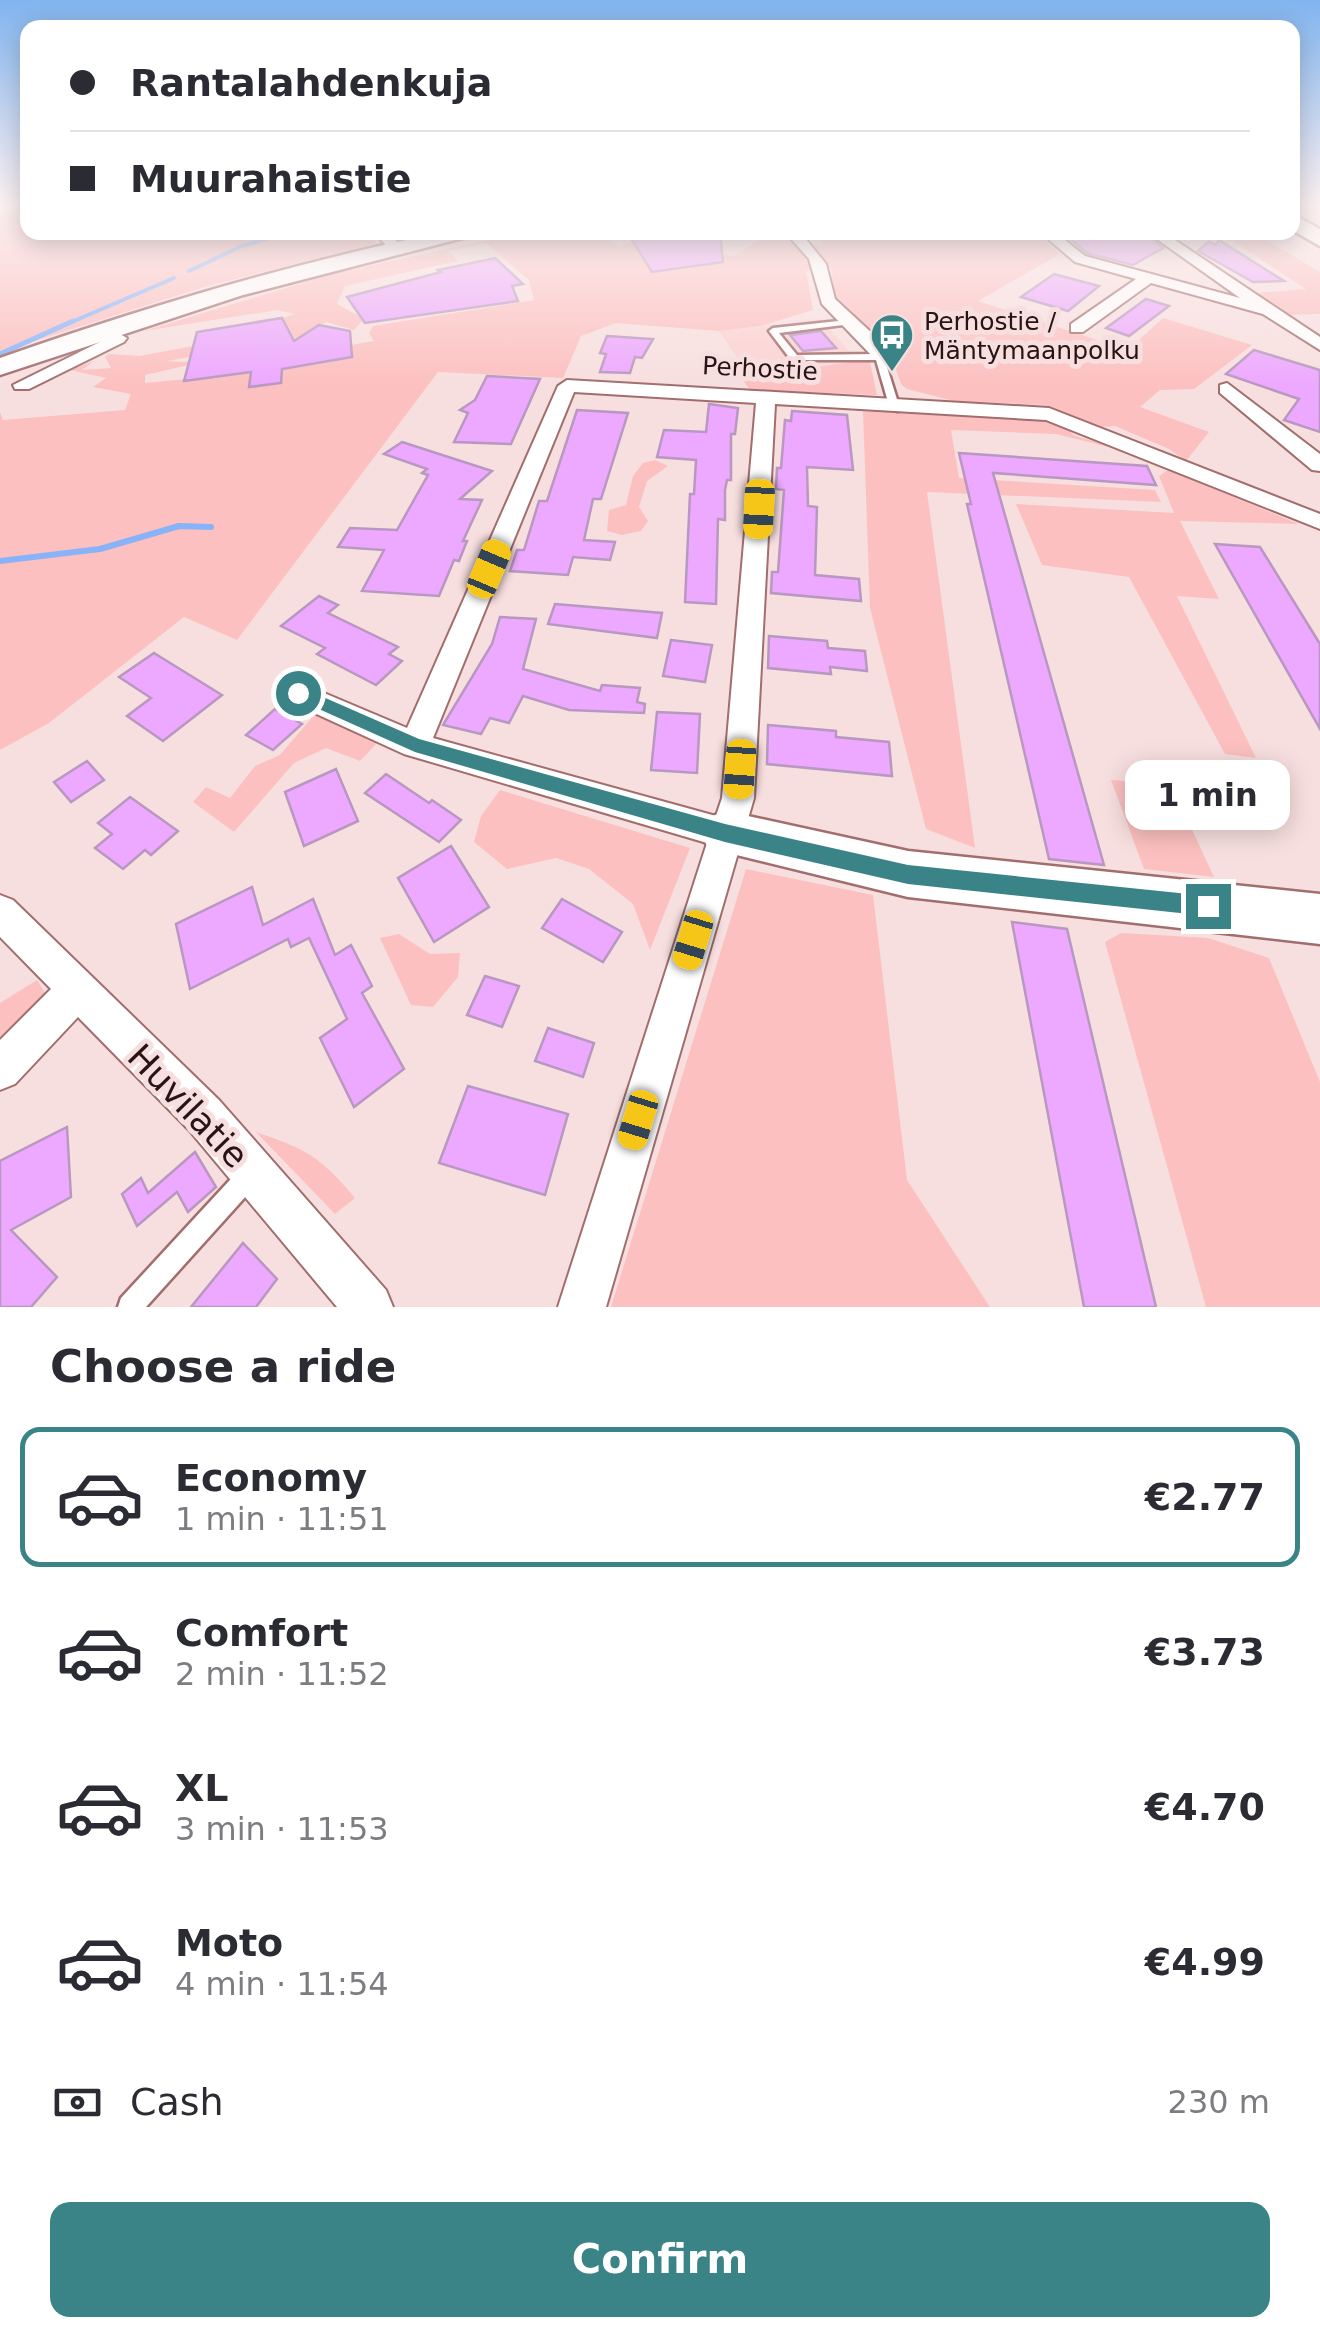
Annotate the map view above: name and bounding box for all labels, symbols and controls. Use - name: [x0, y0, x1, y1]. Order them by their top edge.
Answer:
- text: Rantalahdenkuja: [130, 61, 493, 105]
- text: Muurahaistie: [130, 157, 412, 201]
- place label: Perhostie / Mäntymaanpolku: [924, 307, 1140, 365]
- bus stop icon: Perhostie / Mäntymaanpolku: [869, 312, 915, 373]
- street label: Perhostie: [701, 351, 819, 386]
- car: [742, 478, 776, 540]
- car: [463, 536, 515, 602]
- route start: [276, 671, 321, 716]
- car: [723, 738, 757, 800]
- callout: 1 min: [1126, 761, 1290, 831]
- text: 1 min: [1157, 776, 1258, 814]
- route end: [1186, 884, 1231, 929]
- car: [670, 907, 716, 973]
- street label: Huvilatie: [120, 1036, 256, 1176]
- car: [615, 1087, 661, 1153]
- text: Choose a ride: [50, 1340, 396, 1393]
- icon: car: [55, 1452, 145, 1542]
- text: Economy: [175, 1456, 367, 1500]
- text: €2.77: [1145, 1475, 1265, 1519]
- text: 1 min · 11:51: [175, 1500, 389, 1538]
- icon: car: [55, 1607, 145, 1697]
- text: Comfort: [175, 1611, 348, 1655]
- text: €3.73: [1145, 1630, 1265, 1674]
- text: 2 min · 11:52: [175, 1655, 389, 1693]
- icon: car: [55, 1762, 145, 1852]
- text: XL: [175, 1766, 229, 1810]
- text: €4.70: [1145, 1785, 1265, 1829]
- text: 3 min · 11:53: [175, 1810, 389, 1848]
- icon: car: [55, 1917, 145, 2007]
- text: Moto: [175, 1921, 283, 1965]
- text: €4.99: [1145, 1940, 1265, 1984]
- text: 4 min · 11:54: [175, 1965, 389, 2003]
- icon: cash: [50, 2075, 105, 2130]
- text: Cash: [130, 2080, 224, 2124]
- text: 230 m: [1168, 2083, 1270, 2121]
- button: Confirm: [50, 2202, 1270, 2317]

